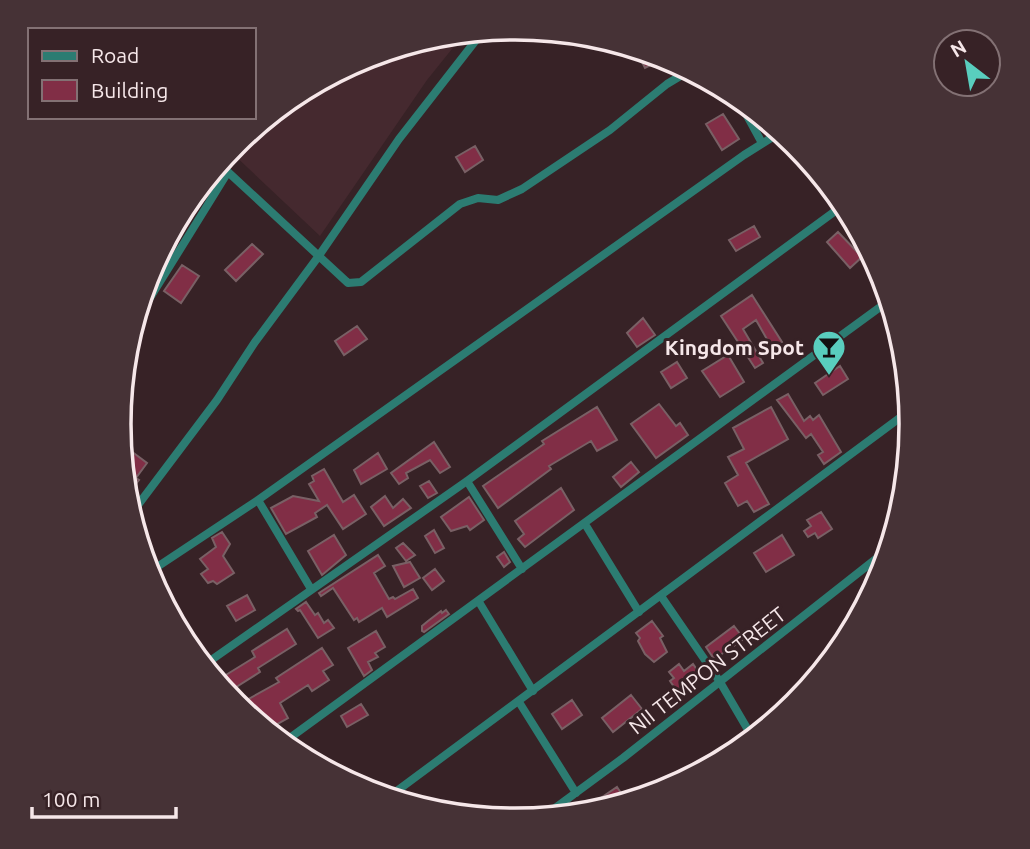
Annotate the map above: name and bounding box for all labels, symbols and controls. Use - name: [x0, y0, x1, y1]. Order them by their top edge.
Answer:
- legend: [28, 28, 256, 119]
- north arrow: [932, 28, 1002, 98]
- text: N: [946, 35, 970, 62]
- text: Road: [91, 43, 139, 67]
- text: Building: [91, 78, 168, 102]
- bar icon: Kingdom Spot: [810, 328, 848, 377]
- place label: Kingdom Spot: [665, 335, 804, 359]
- street label: NII TEMPON STREET: [624, 601, 790, 739]
- scale bar: [32, 776, 175, 820]
- text: 100 m: [42, 787, 100, 811]

